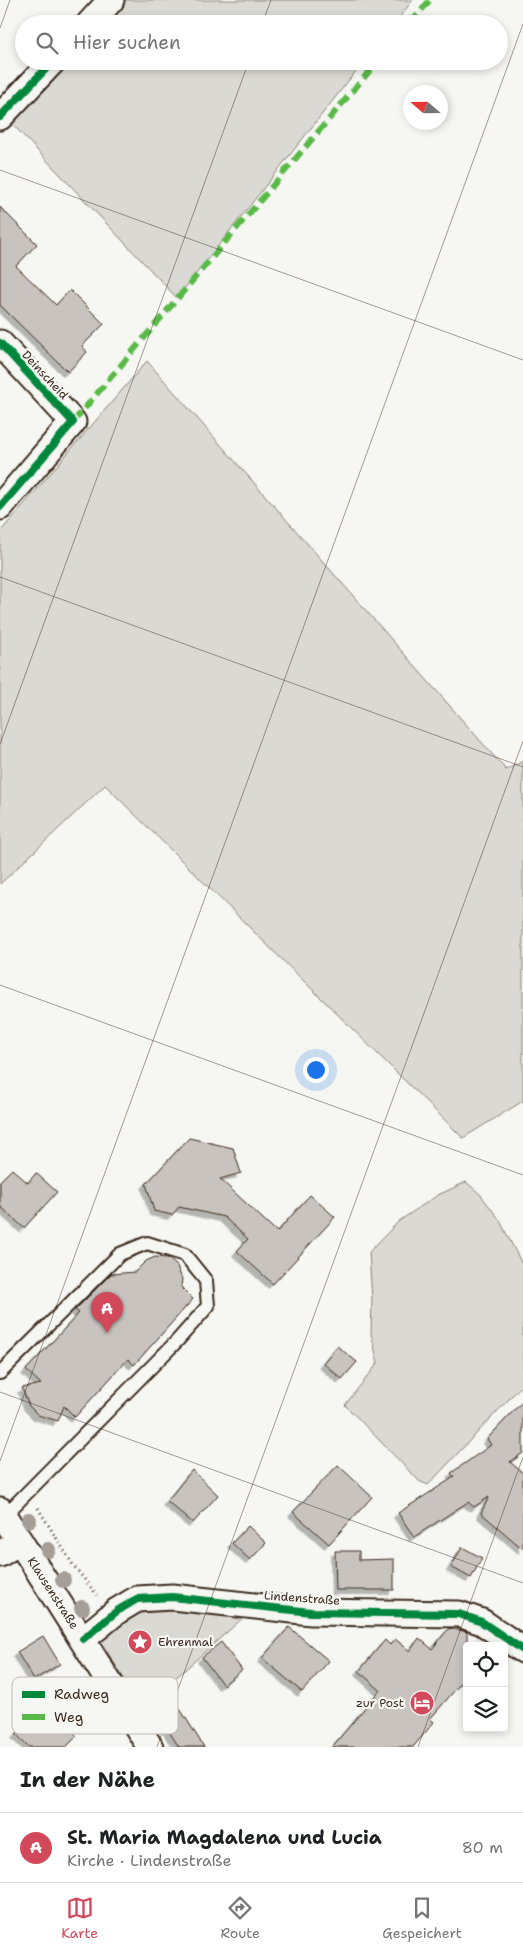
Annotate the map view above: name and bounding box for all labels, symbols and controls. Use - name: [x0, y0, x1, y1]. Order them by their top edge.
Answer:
- search box: [15, 15, 508, 70]
- icon: search: [33, 29, 61, 57]
- text: Hier suchen: [73, 30, 181, 55]
- north arrow: [403, 85, 448, 130]
- street label: Deinscheid: [18, 347, 72, 403]
- your location: [303, 1057, 329, 1083]
- pin: A: [91, 1292, 123, 1333]
- street label: Klausenstraße: [24, 1554, 82, 1632]
- street label: Lindenstraße: [263, 1587, 341, 1609]
- place icon: Ehrenmal: [127, 1629, 153, 1655]
- place label: Ehrenmal: [158, 1634, 213, 1650]
- map controls: [463, 1642, 508, 1732]
- button: locate: [463, 1642, 508, 1687]
- legend: [12, 1677, 178, 1734]
- text: Radweg: [54, 1685, 109, 1703]
- button: layers: [463, 1687, 508, 1732]
- hotel icon: zur Post: [409, 1690, 435, 1716]
- place label: zur Post: [356, 1695, 404, 1711]
- text: Weg: [54, 1708, 83, 1726]
- text: In der Nähe: [20, 1766, 155, 1794]
- text: St. Maria Magdalena und Lucia: [67, 1825, 382, 1850]
- text: A: [30, 1837, 42, 1858]
- text: 80 m: [462, 1837, 503, 1858]
- text: Kirche · Lindenstraße: [67, 1850, 231, 1871]
- tab: Karte: [61, 1894, 98, 1942]
- tab: Route: [220, 1894, 260, 1942]
- tab: Gespeichert: [382, 1894, 462, 1942]

